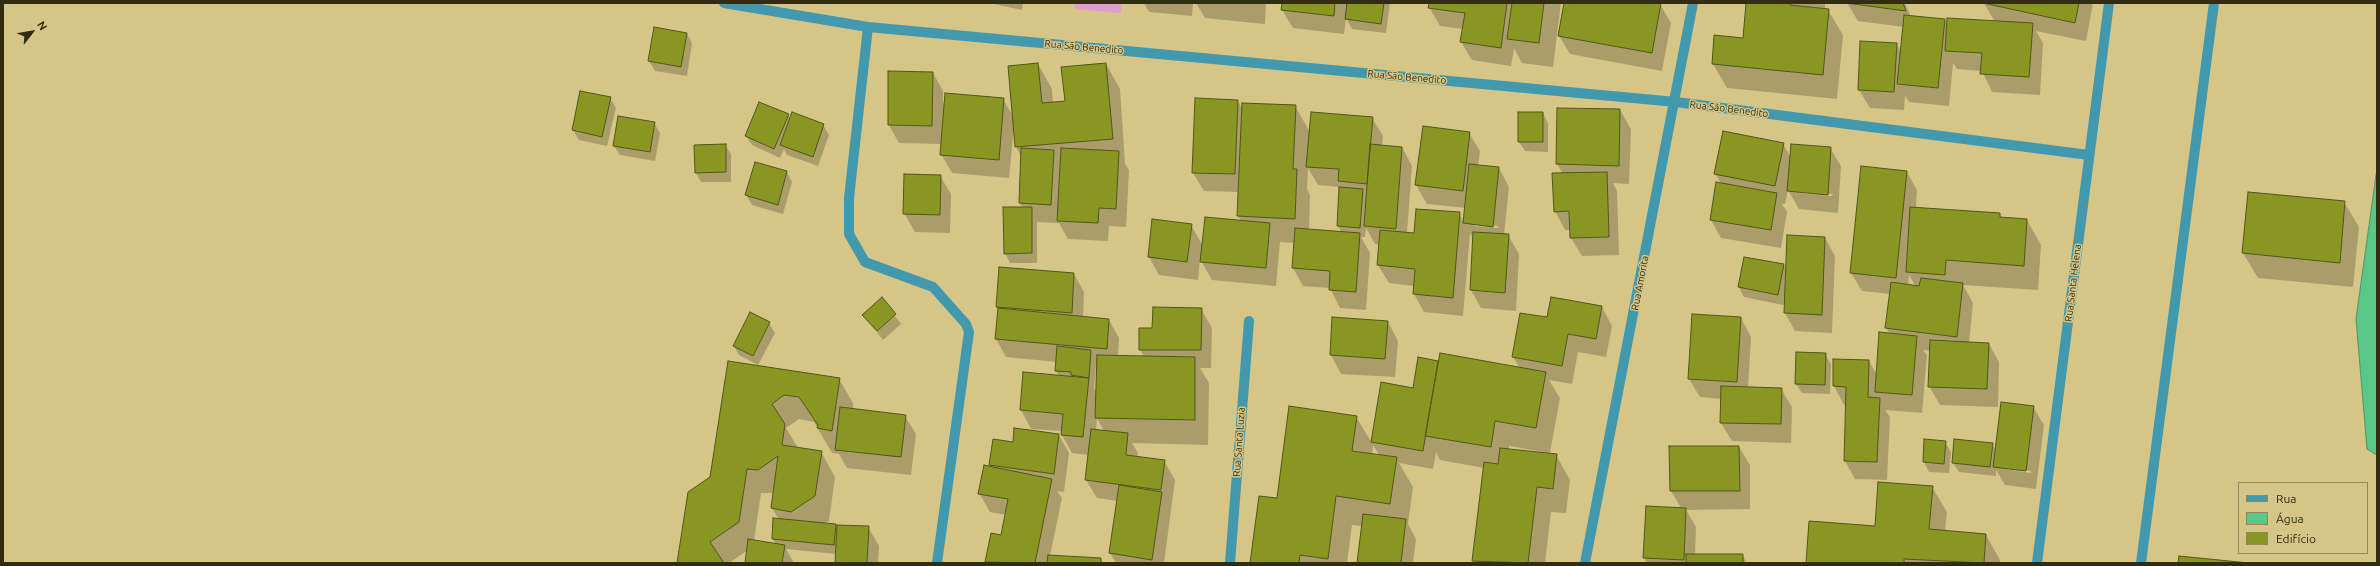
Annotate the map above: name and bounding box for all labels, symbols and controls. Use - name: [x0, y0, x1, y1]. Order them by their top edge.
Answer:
- north arrow: [12, 12, 52, 52]
- text: N: [35, 19, 50, 32]
- street label: Rua São Benedito: [1044, 38, 1124, 56]
- street label: Rua São Benedito: [1367, 68, 1447, 86]
- street label: Rua São Benedito: [1689, 98, 1769, 120]
- street label: Rua Santa Helena: [2062, 243, 2084, 323]
- street label: Rua Amorita: [1629, 255, 1651, 311]
- street label: Rua Santa Luzia: [1231, 407, 1247, 477]
- legend: [2238, 482, 2368, 554]
- text: Rua: [2276, 492, 2297, 505]
- text: Água: [2276, 512, 2304, 525]
- text: Edifício: [2276, 532, 2316, 545]

